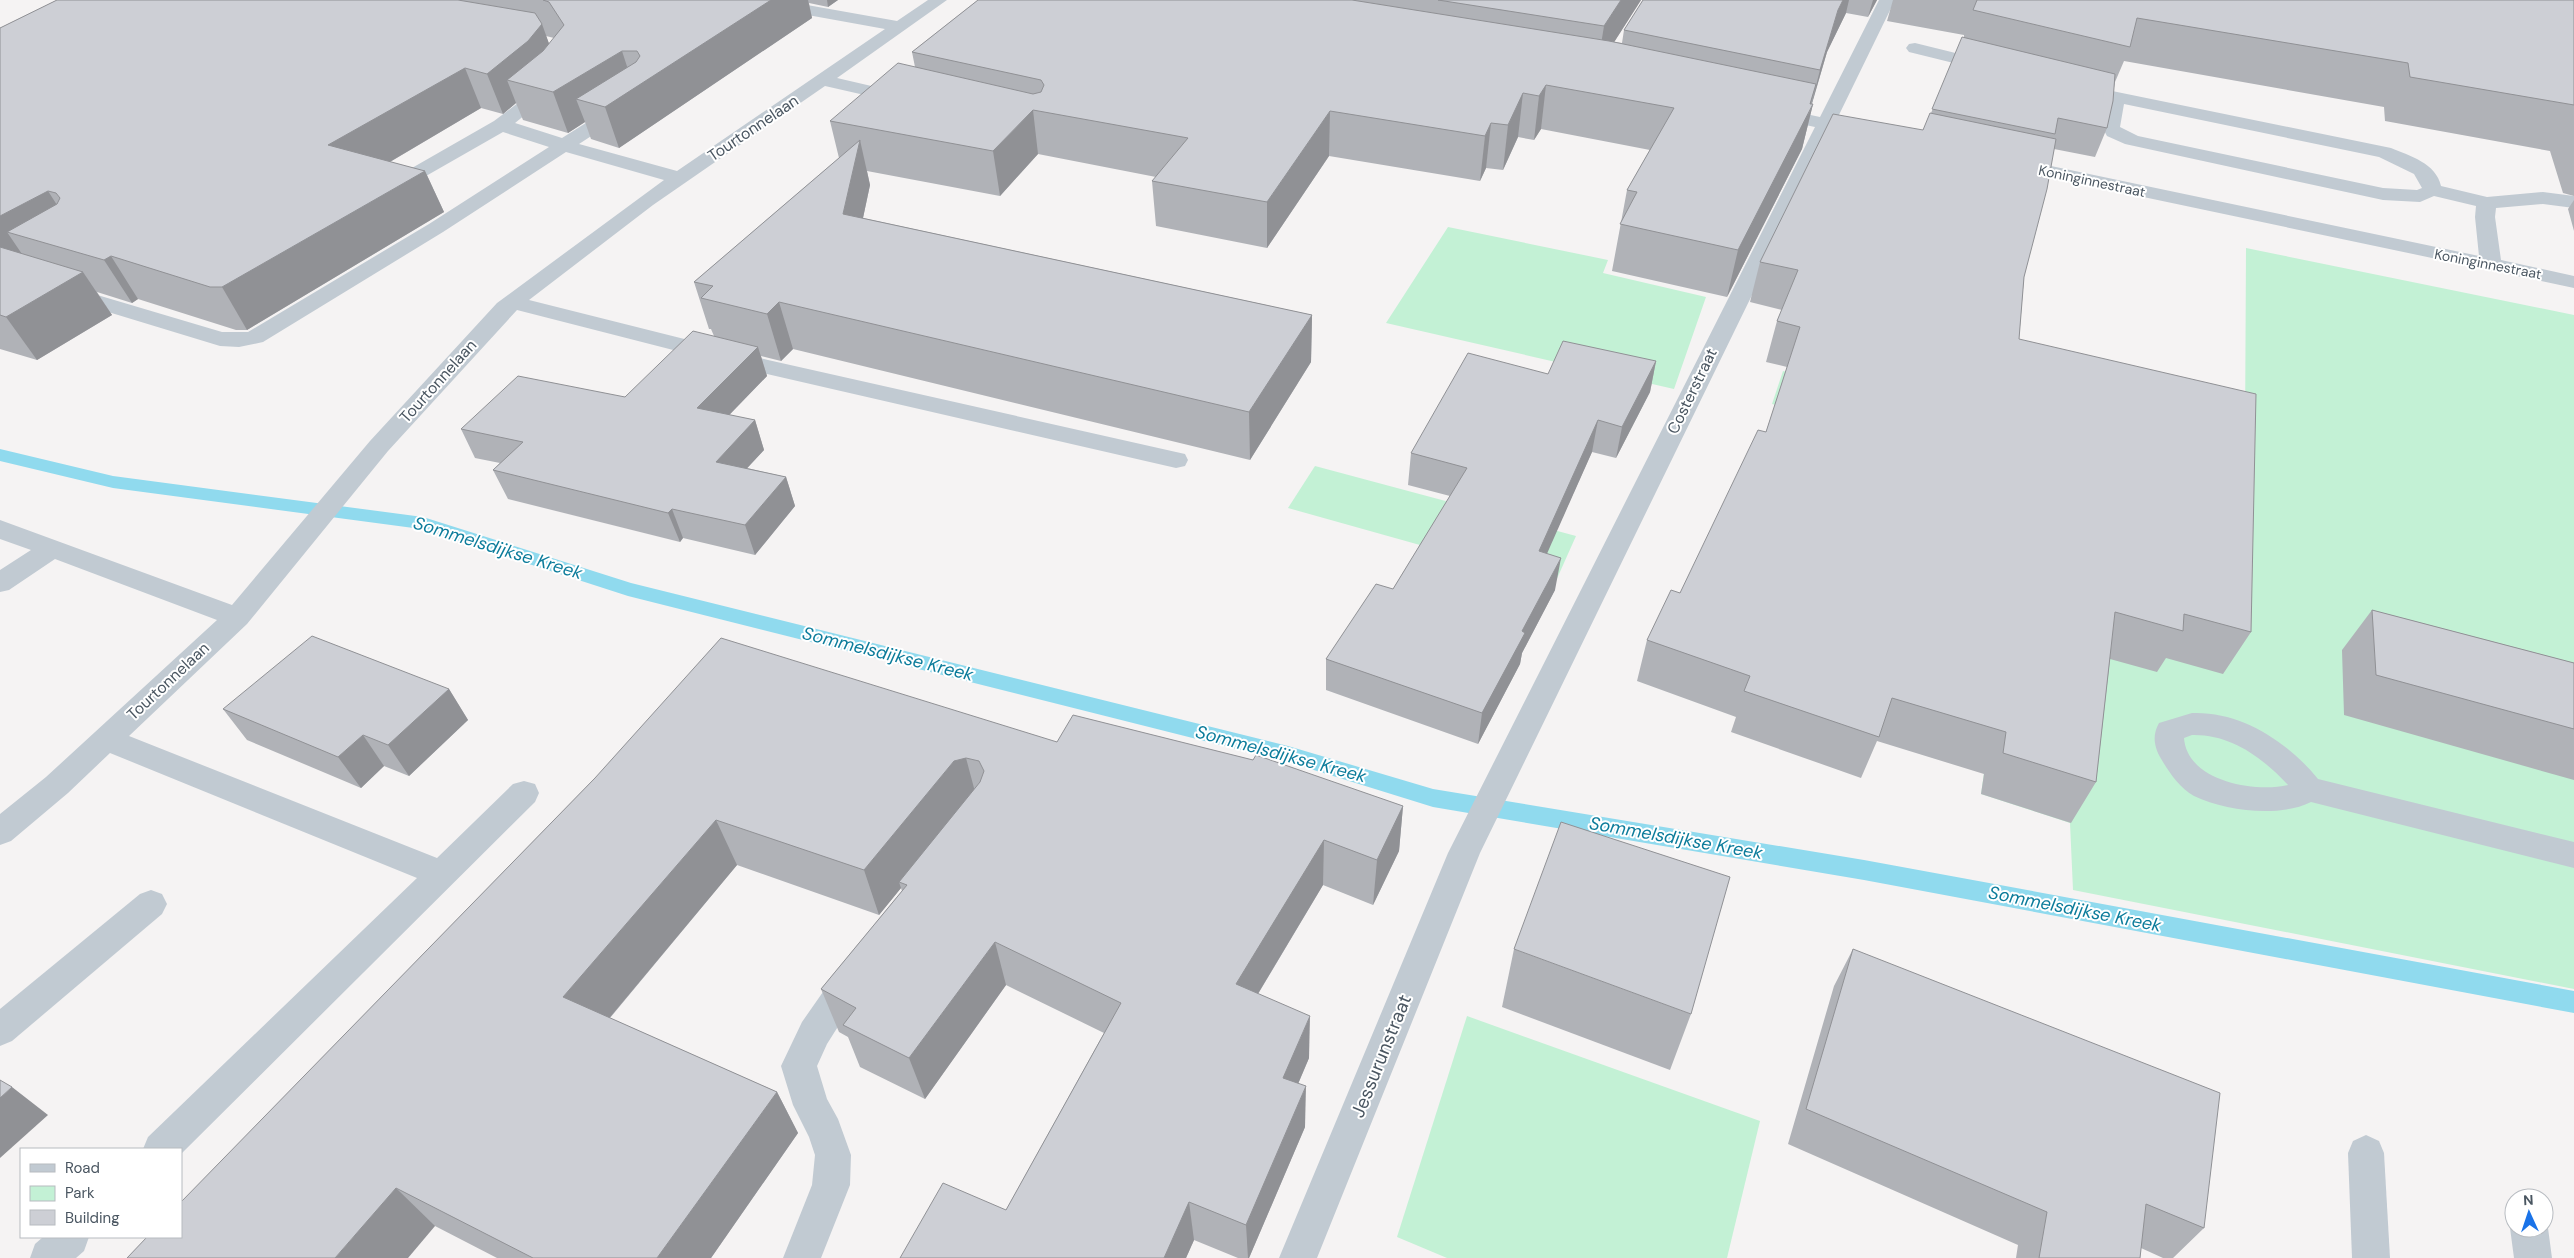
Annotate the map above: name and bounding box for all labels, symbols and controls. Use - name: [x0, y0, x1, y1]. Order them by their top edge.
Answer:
- street label: Tourtonnelaan: [703, 90, 803, 166]
- street label: Koninginnestraat: [2037, 161, 2147, 201]
- street label: Koninginnestraat: [2433, 245, 2543, 283]
- street label: Tourtonnelaan: [395, 335, 481, 427]
- street label: Costerstraat: [1662, 345, 1722, 437]
- water label: Sommelsdijkse Kreek: [410, 511, 586, 585]
- water label: Sommelsdijkse Kreek: [800, 621, 977, 687]
- street label: Tourtonnelaan: [122, 637, 214, 725]
- water label: Sommelsdijkse Kreek: [1193, 720, 1370, 789]
- water label: Sommelsdijkse Kreek: [1587, 811, 1765, 865]
- water label: Sommelsdijkse Kreek: [1986, 880, 2164, 938]
- street label: Jessurunstraat: [1345, 991, 1417, 1121]
- legend: [20, 1148, 182, 1238]
- text: Road: [65, 1158, 100, 1178]
- text: Park: [65, 1183, 95, 1203]
- north arrow: [2504, 1188, 2554, 1238]
- text: N: [2523, 1191, 2534, 1209]
- text: Building: [65, 1208, 120, 1228]

